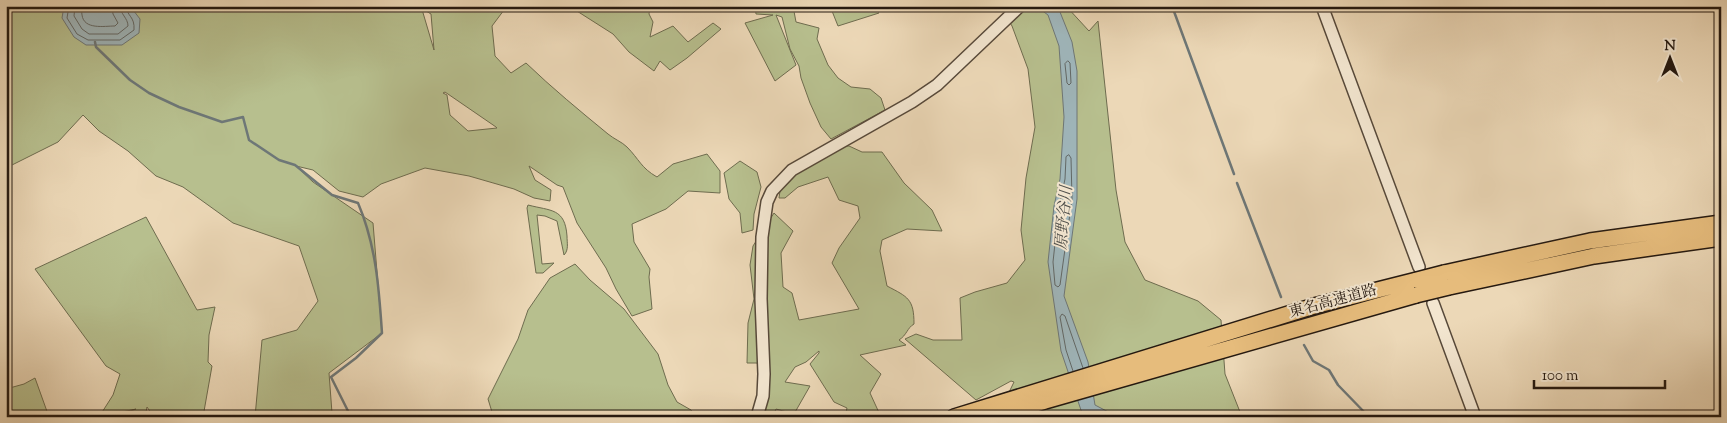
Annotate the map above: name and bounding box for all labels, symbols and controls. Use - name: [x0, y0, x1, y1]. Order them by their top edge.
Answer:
- north arrow: [1644, 32, 1694, 82]
- text: N: [1664, 37, 1676, 57]
- water label: 原野谷川: [1051, 183, 1079, 251]
- street label: 東名高速道路: [1287, 280, 1379, 324]
- scale bar: [1534, 358, 1666, 390]
- text: 100 m: [1542, 366, 1579, 387]

